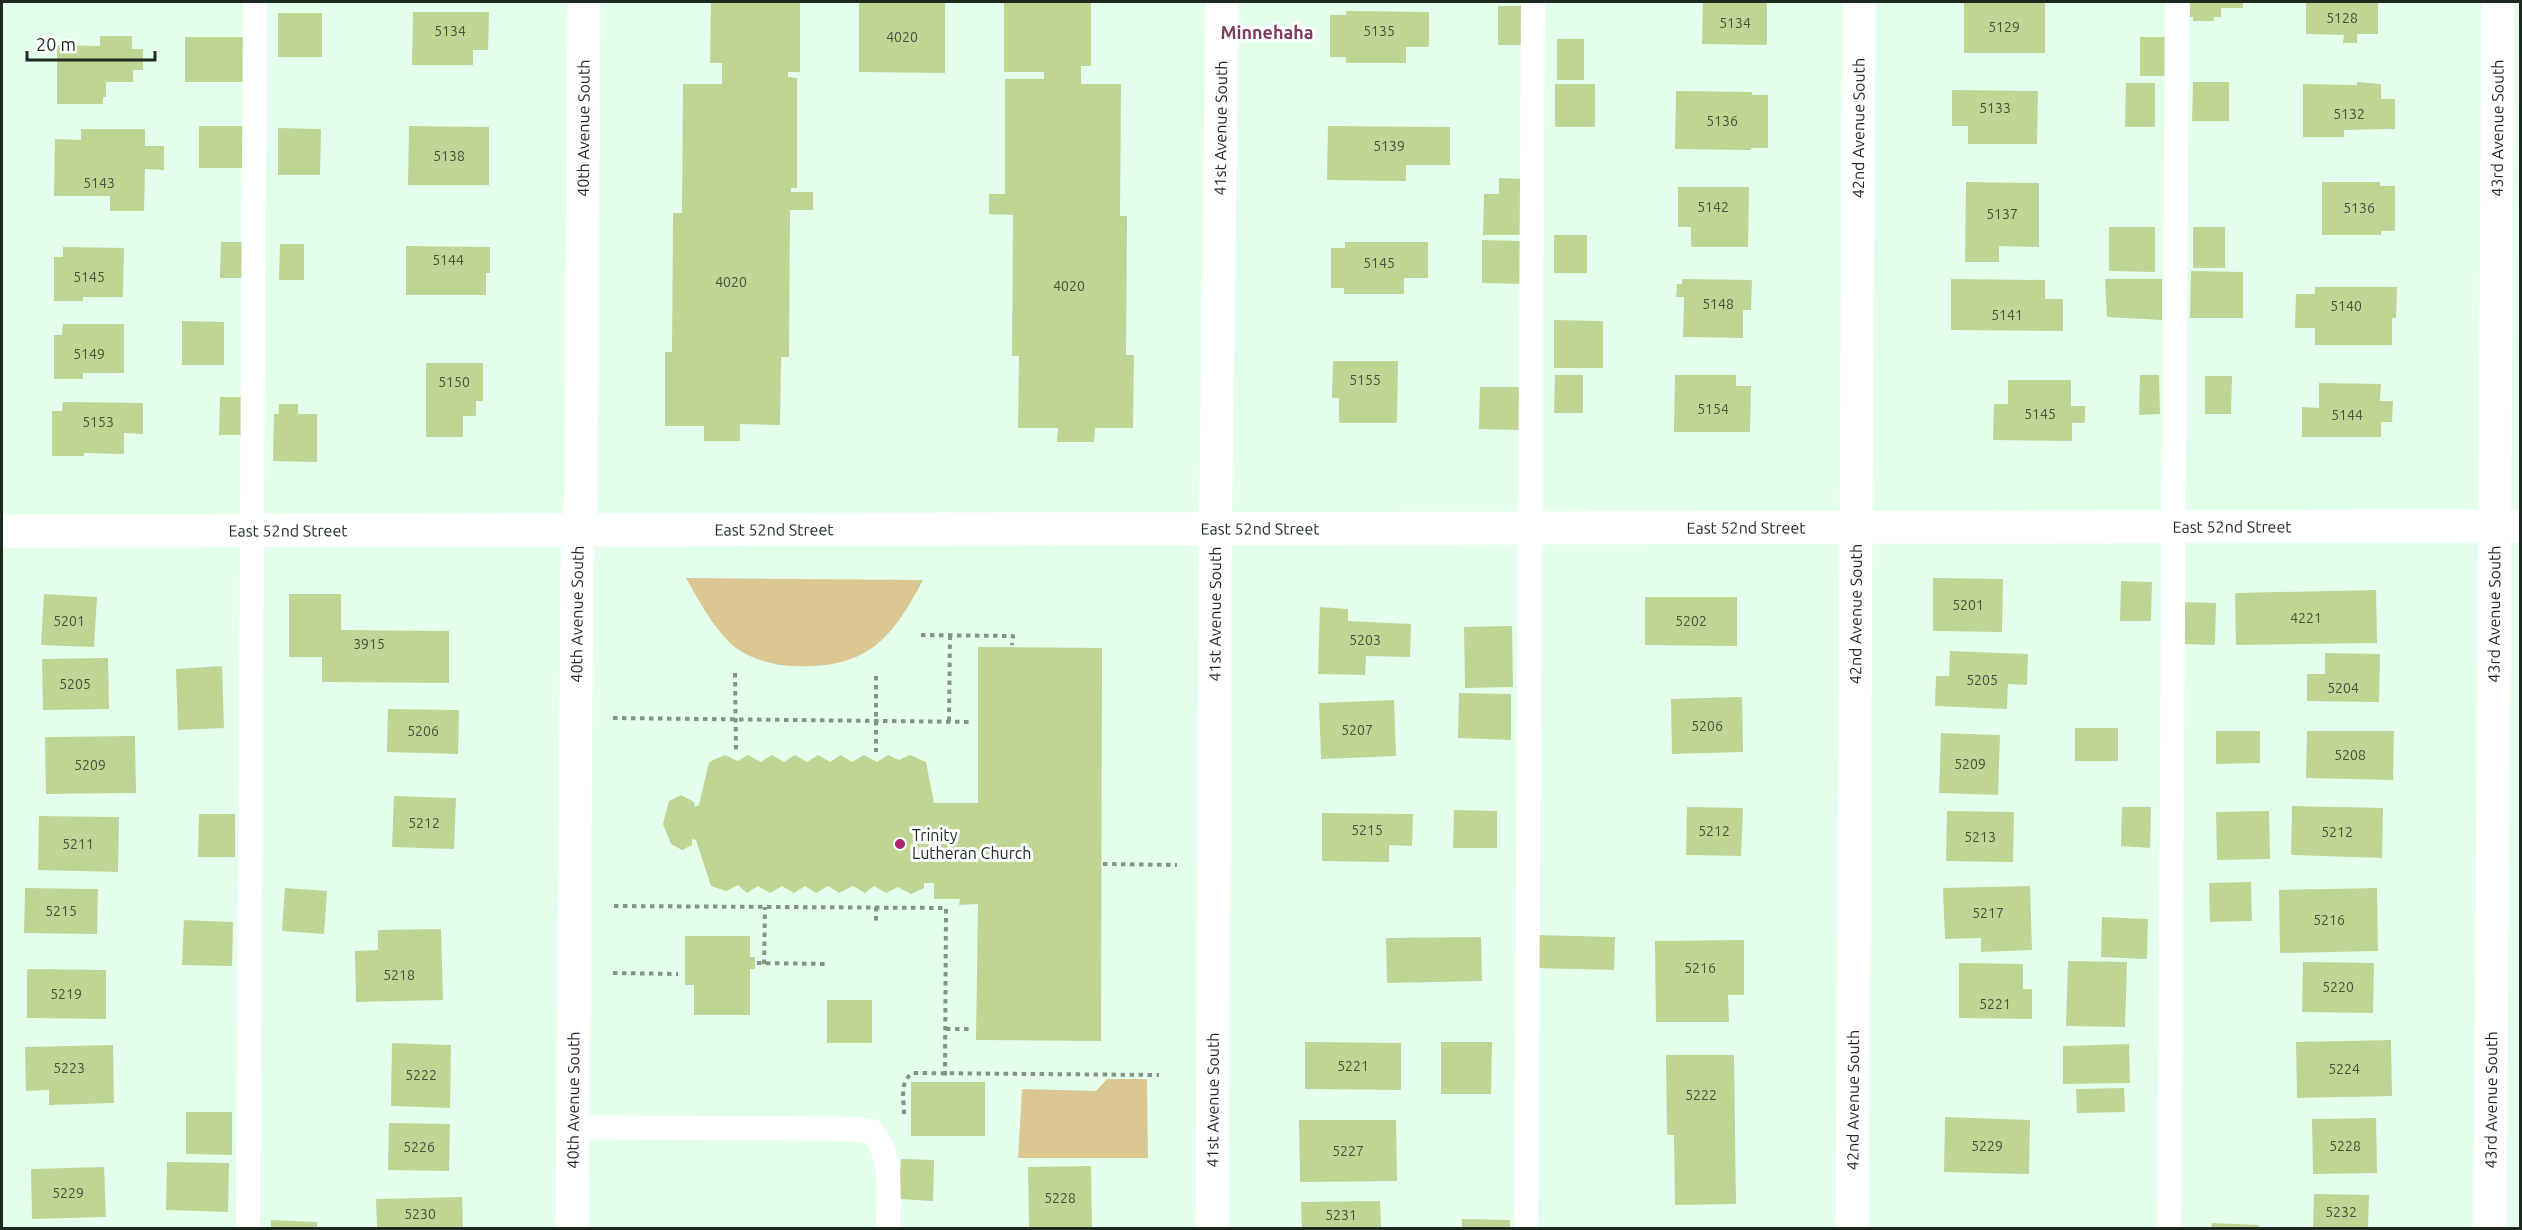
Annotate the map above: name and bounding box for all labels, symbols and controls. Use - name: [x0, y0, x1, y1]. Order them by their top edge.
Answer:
- house number: 5128: [2326, 10, 2358, 26]
- house number: 5134: [1719, 15, 1751, 31]
- house number: 5129: [1988, 19, 2020, 35]
- district label: Minnehaha: [1220, 22, 1314, 42]
- house number: 5134: [434, 23, 466, 39]
- house number: 5135: [1363, 23, 1395, 39]
- scale bar: [27, 24, 154, 62]
- house number: 4020: [886, 29, 918, 45]
- text: 20 m: [36, 34, 76, 54]
- street label: 42nd Avenue South: [1849, 58, 1868, 198]
- street label: 43rd Avenue South: [2488, 59, 2507, 197]
- street label: 40th Avenue South: [574, 60, 593, 197]
- street label: 41st Avenue South: [1211, 60, 1230, 196]
- house number: 5133: [1979, 100, 2011, 116]
- house number: 5132: [2333, 106, 2365, 122]
- house number: 5136: [1706, 113, 1738, 129]
- house number: 5139: [1373, 138, 1405, 154]
- house number: 5138: [433, 148, 465, 164]
- house number: 5143: [83, 175, 115, 191]
- house number: 5142: [1697, 199, 1729, 215]
- house number: 5136: [2343, 200, 2375, 216]
- house number: 5137: [1986, 206, 2018, 222]
- house number: 5144: [432, 252, 464, 268]
- house number: 5145: [1363, 255, 1395, 271]
- house number: 5145: [73, 269, 105, 285]
- house number: 4020: [715, 274, 747, 290]
- house number: 4020: [1053, 278, 1085, 294]
- house number: 5148: [1702, 296, 1734, 312]
- house number: 5140: [2330, 298, 2362, 314]
- house number: 5141: [1991, 307, 2023, 323]
- house number: 5149: [73, 346, 105, 362]
- house number: 5155: [1349, 372, 1381, 388]
- house number: 5150: [438, 374, 470, 390]
- house number: 5154: [1697, 401, 1729, 417]
- house number: 5145: [2024, 406, 2056, 422]
- house number: 5144: [2331, 407, 2363, 423]
- house number: 5153: [82, 414, 114, 430]
- street label: East 52nd Street: [2172, 517, 2292, 536]
- street label: East 52nd Street: [1686, 518, 1806, 537]
- street label: East 52nd Street: [1200, 519, 1320, 538]
- street label: East 52nd Street: [714, 520, 834, 539]
- street label: East 52nd Street: [228, 521, 348, 540]
- street label: 42nd Avenue South: [1846, 544, 1865, 684]
- street label: 40th Avenue South: [567, 545, 587, 683]
- street label: 43rd Avenue South: [2485, 545, 2503, 683]
- street label: 41st Avenue South: [1205, 546, 1224, 682]
- house number: 5201: [1952, 597, 1984, 613]
- house number: 4221: [2290, 610, 2322, 626]
- house number: 5201: [53, 613, 85, 629]
- house number: 5202: [1675, 613, 1707, 629]
- house number: 5203: [1349, 632, 1381, 648]
- house number: 3915: [353, 636, 385, 652]
- house number: 5205: [1966, 672, 1998, 688]
- house number: 5205: [59, 676, 91, 692]
- house number: 5204: [2327, 680, 2359, 696]
- house number: 5206: [1691, 718, 1723, 734]
- house number: 5207: [1341, 722, 1373, 738]
- house number: 5206: [407, 723, 439, 739]
- house number: 5208: [2334, 747, 2366, 763]
- house number: 5209: [1954, 756, 1986, 772]
- house number: 5209: [74, 757, 106, 773]
- house number: 5212: [408, 815, 440, 831]
- house number: 5215: [1351, 822, 1383, 838]
- house number: 5212: [1698, 823, 1730, 839]
- house number: 5212: [2321, 824, 2353, 840]
- place label: Trinity Lutheran Church: [912, 826, 1031, 862]
- house number: 5213: [1964, 829, 1996, 845]
- house number: 5211: [62, 836, 94, 852]
- marker: Trinity Lutheran Church: [893, 837, 907, 851]
- house number: 5215: [45, 903, 77, 919]
- house number: 5217: [1972, 905, 2004, 921]
- house number: 5216: [2313, 912, 2345, 928]
- house number: 5216: [1684, 960, 1716, 976]
- house number: 5218: [383, 967, 415, 983]
- house number: 5220: [2322, 979, 2354, 995]
- house number: 5219: [50, 986, 82, 1002]
- house number: 5221: [1979, 996, 2011, 1012]
- street label: 42nd Avenue South: [1843, 1030, 1862, 1170]
- street label: 40th Avenue South: [563, 1031, 582, 1169]
- street label: 43rd Avenue South: [2481, 1031, 2500, 1169]
- street label: 41st Avenue South: [1203, 1032, 1222, 1168]
- house number: 5221: [1337, 1058, 1369, 1074]
- house number: 5223: [53, 1060, 85, 1076]
- house number: 5224: [2328, 1061, 2360, 1077]
- house number: 5222: [405, 1067, 437, 1083]
- house number: 5222: [1685, 1087, 1717, 1103]
- house number: 5229: [1971, 1138, 2003, 1154]
- house number: 5228: [2329, 1138, 2361, 1154]
- house number: 5226: [403, 1139, 435, 1155]
- house number: 5227: [1332, 1143, 1364, 1159]
- house number: 5229: [52, 1185, 84, 1201]
- house number: 5228: [1044, 1190, 1076, 1206]
- house number: 5232: [2325, 1204, 2357, 1220]
- house number: 5230: [404, 1206, 436, 1222]
- house number: 5231: [1325, 1207, 1357, 1223]

